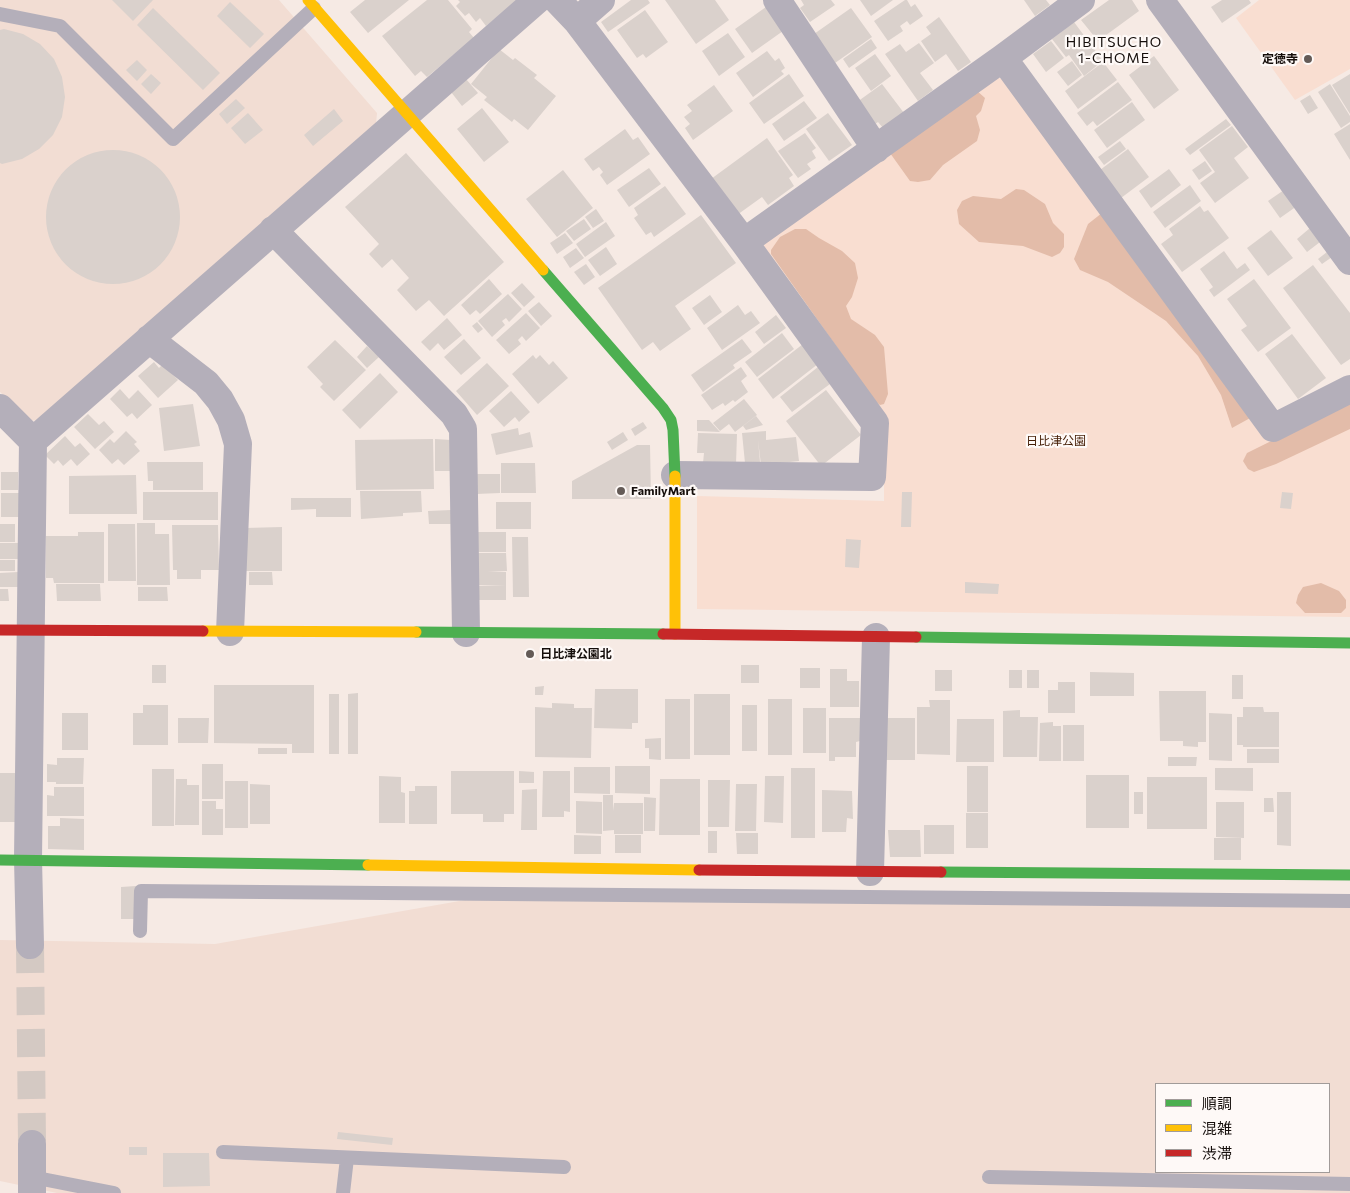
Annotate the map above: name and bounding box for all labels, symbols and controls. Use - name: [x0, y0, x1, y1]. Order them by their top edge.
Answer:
- district label: HIBITSUCHO 1-CHOME: [1065, 34, 1163, 66]
- place label: 定徳寺: [1262, 52, 1298, 66]
- marker: 定徳寺: [1302, 53, 1314, 65]
- park label: 日比津公園: [1026, 434, 1086, 448]
- place label: FamilyMart: [631, 484, 695, 498]
- marker: FamilyMart: [615, 485, 627, 497]
- place label: 日比津公園北: [540, 647, 612, 661]
- marker: 日比津公園北: [524, 648, 536, 660]
- legend: [1155, 1083, 1330, 1173]
- text: 順調: [1202, 1094, 1232, 1112]
- text: 混雑: [1202, 1119, 1232, 1137]
- text: 渋滞: [1202, 1144, 1232, 1162]

